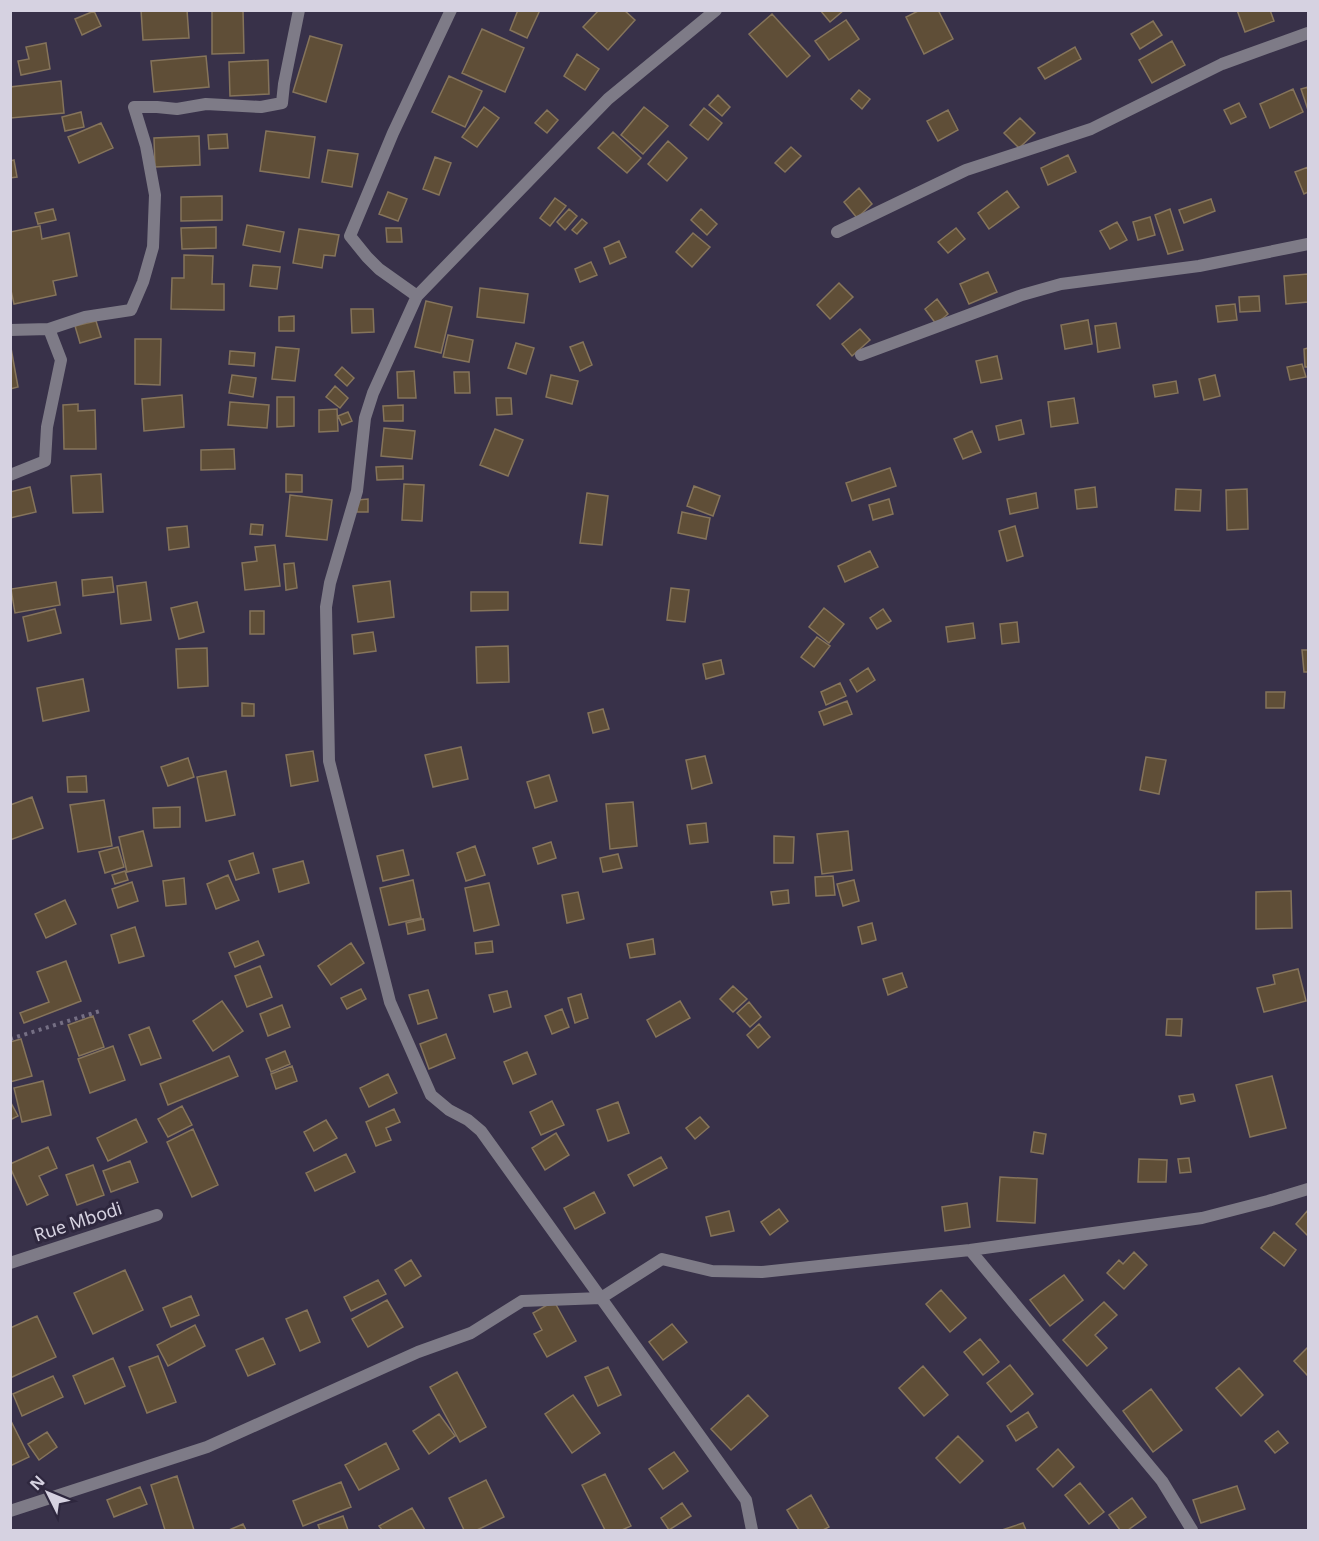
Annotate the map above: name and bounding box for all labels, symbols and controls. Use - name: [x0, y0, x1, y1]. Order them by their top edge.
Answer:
- street label: Rue Mbodi: [31, 1196, 125, 1247]
- north arrow: [18, 1463, 78, 1523]
- text: N: [25, 1471, 50, 1495]

